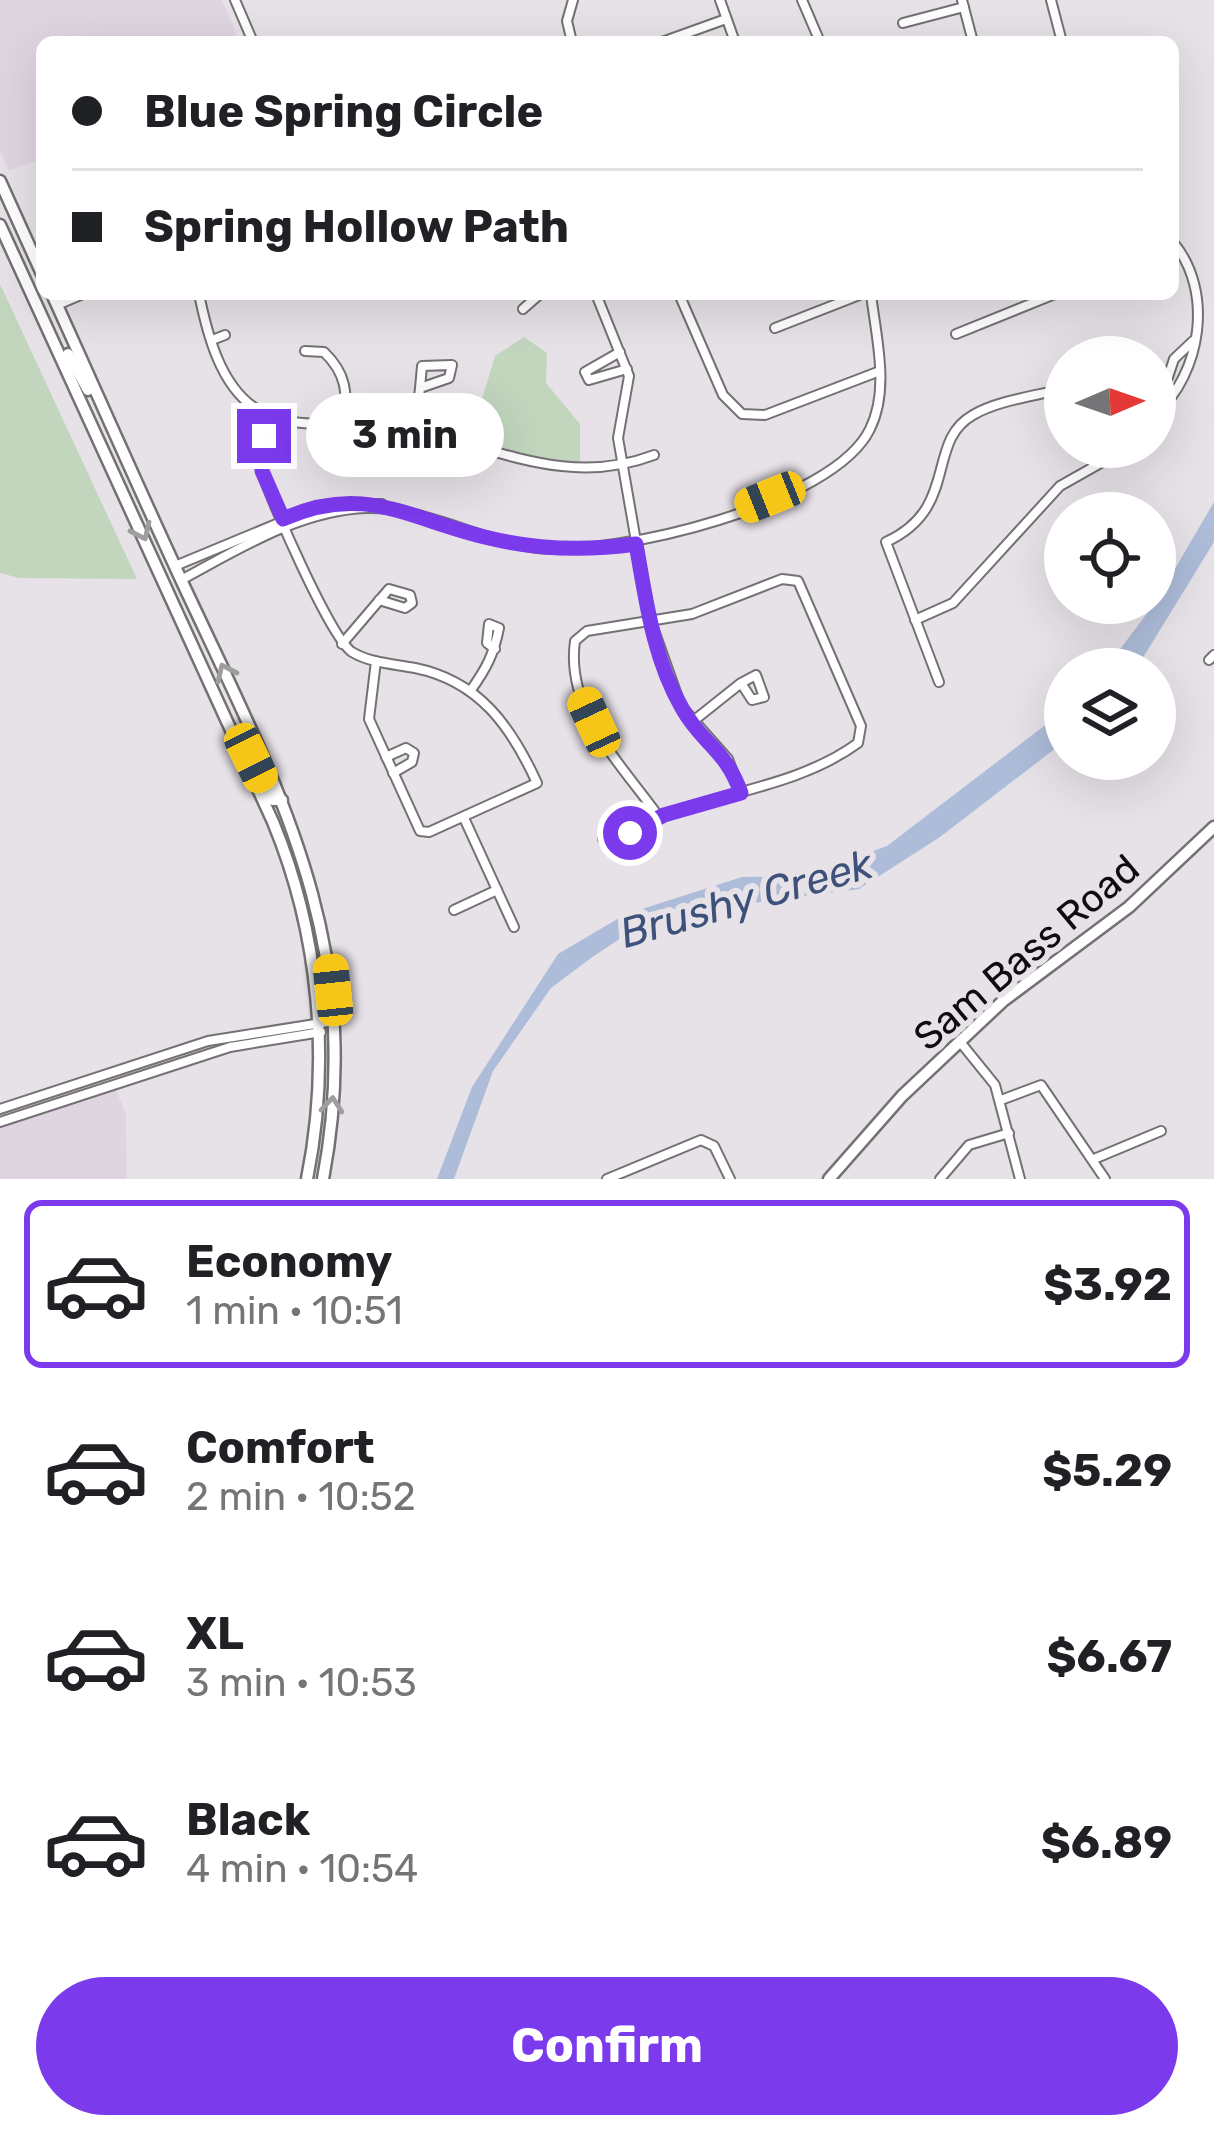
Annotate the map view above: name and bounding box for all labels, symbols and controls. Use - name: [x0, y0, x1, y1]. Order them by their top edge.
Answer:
- text: Blue Spring Circle: [144, 85, 543, 138]
- text: Spring Hollow Path: [144, 200, 569, 253]
- north arrow: [1044, 336, 1176, 468]
- map controls: [1044, 336, 1176, 780]
- callout: 3 min: [306, 394, 504, 478]
- route end: [237, 409, 291, 463]
- text: 3 min: [352, 412, 458, 458]
- car: [730, 467, 810, 527]
- button: locate: [1044, 492, 1176, 624]
- one-way arrow: [128, 520, 151, 541]
- button: layers: [1044, 648, 1176, 780]
- one-way arrow: [216, 663, 239, 684]
- car: [562, 682, 626, 762]
- car: [219, 718, 283, 798]
- route start: [603, 806, 657, 860]
- water label: Brushy Creek: [614, 839, 880, 959]
- street label: Sam Bass Road: [905, 845, 1148, 1060]
- car: [311, 952, 355, 1028]
- one-way arrow: [319, 1095, 344, 1114]
- icon: car: [42, 1230, 150, 1338]
- text: Economy: [186, 1235, 392, 1288]
- text: $3.92: [1043, 1258, 1172, 1311]
- text: 1 min · 10:51: [186, 1288, 403, 1334]
- icon: car: [42, 1416, 150, 1524]
- text: Comfort: [186, 1421, 375, 1474]
- text: $5.29: [1042, 1444, 1172, 1497]
- text: 2 min · 10:52: [186, 1474, 416, 1520]
- icon: car: [42, 1602, 150, 1710]
- text: XL: [186, 1607, 244, 1660]
- text: $6.67: [1047, 1630, 1172, 1683]
- text: 3 min · 10:53: [186, 1660, 417, 1706]
- icon: car: [42, 1788, 150, 1896]
- text: Black: [186, 1793, 310, 1846]
- text: $6.89: [1041, 1816, 1172, 1869]
- text: 4 min · 10:54: [186, 1846, 418, 1892]
- button: Confirm: [36, 1977, 1178, 2115]

